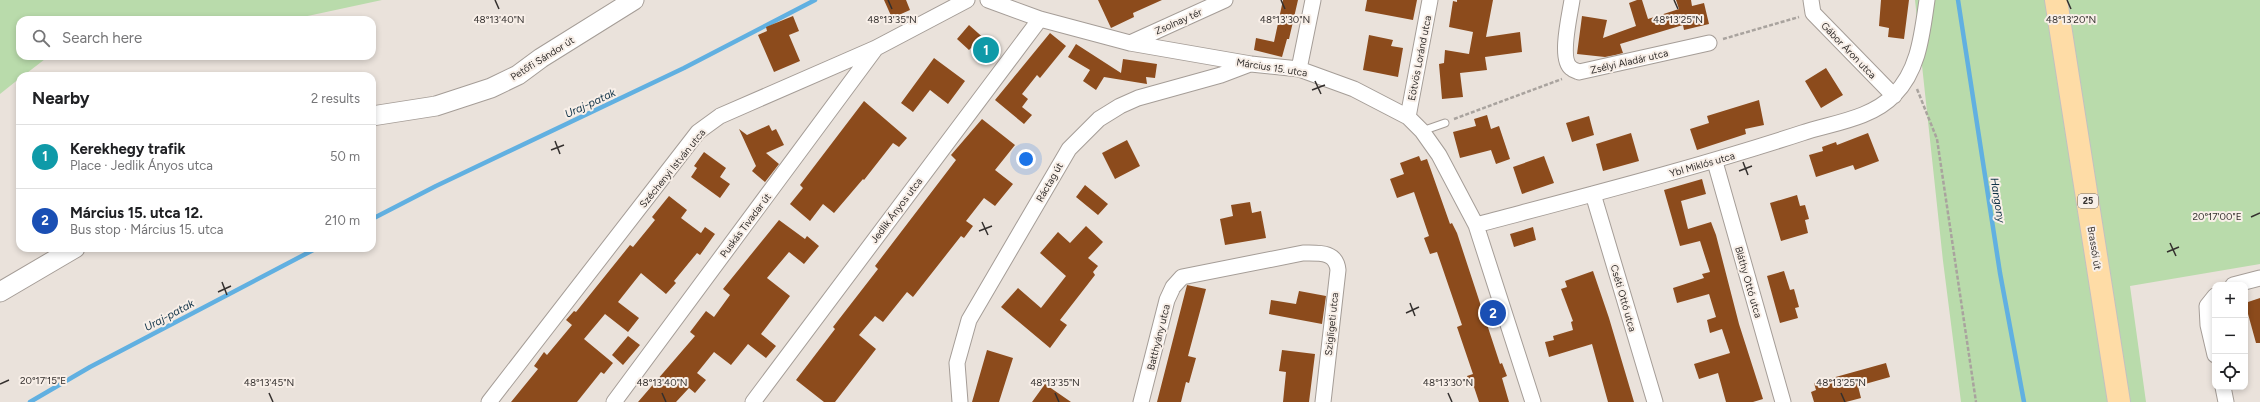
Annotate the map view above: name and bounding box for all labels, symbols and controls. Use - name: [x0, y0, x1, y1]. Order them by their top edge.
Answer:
- street label: Zsolnay tér: [1153, 5, 1204, 38]
- text: 48°13'40"N: [473, 13, 525, 26]
- text: 48°13'35"N: [867, 13, 917, 26]
- text: 48°13'30"N: [1260, 13, 1310, 26]
- text: 48°13'25"N: [1653, 13, 1703, 26]
- text: 48°13'20"N: [2046, 13, 2096, 26]
- street label: Eötvös Loránd utca: [1405, 14, 1434, 102]
- search box: [16, 16, 376, 60]
- street label: Gábor Áron utca: [1818, 19, 1879, 81]
- icon: search: [30, 27, 52, 49]
- text: Search here: [62, 29, 142, 47]
- street label: Petőfi Sándor út: [508, 33, 577, 83]
- pin: 1: [973, 35, 999, 65]
- street label: Zsélyi Aladár utca: [1589, 46, 1669, 77]
- street label: Március 15. utca: [1236, 55, 1308, 80]
- water label: Uraj-patak: [563, 86, 618, 121]
- text: Nearby: [32, 88, 90, 108]
- text: 2 results: [311, 91, 360, 106]
- street label: Széchenyi István utca: [637, 126, 708, 210]
- text: Kerekhegy trafik: [70, 140, 186, 158]
- text: 1: [42, 149, 48, 164]
- text: 50 m: [330, 149, 360, 164]
- your location: [1016, 149, 1036, 169]
- street label: Ybl Miklós utca: [1668, 149, 1736, 180]
- text: Place · Jedlik Ányos utca: [70, 158, 213, 173]
- street label: Ráctag út: [1033, 160, 1066, 204]
- street label: Jedlik Ányos utca: [868, 175, 925, 246]
- water label: Hangony: [1988, 177, 2008, 225]
- street label: Puskás Tivadar út: [717, 190, 774, 260]
- road number: 25: [2078, 194, 2098, 208]
- text: Március 15. utca 12.: [70, 204, 203, 222]
- text: 20°17'00"E: [2192, 210, 2242, 223]
- text: 2: [41, 213, 49, 228]
- text: 210 m: [325, 213, 360, 228]
- text: Bus stop · Március 15. utca: [70, 222, 224, 237]
- street label: Brassói út: [2085, 225, 2104, 271]
- street label: Bláthy Ottó utca: [1732, 245, 1765, 319]
- street label: Cséti Ottó utca: [1608, 263, 1639, 333]
- map controls: [2212, 282, 2248, 390]
- button: +: [2212, 282, 2248, 318]
- street label: Szigligeti utca: [1322, 292, 1341, 356]
- water label: Uraj-patak: [142, 297, 197, 334]
- pin: 2: [1480, 298, 1506, 328]
- street label: Batthyány utca: [1144, 303, 1173, 371]
- button: −: [2212, 318, 2248, 354]
- button: locate: [2212, 354, 2248, 390]
- text: 20°17'15"E: [20, 374, 66, 387]
- text: 48°13'45"N: [244, 376, 294, 389]
- text: 48°13'40"N: [636, 376, 688, 389]
- text: 48°13'35"N: [1030, 376, 1080, 389]
- text: 48°13'30"N: [1423, 376, 1473, 389]
- text: 48°13'25"N: [1816, 376, 1866, 389]

